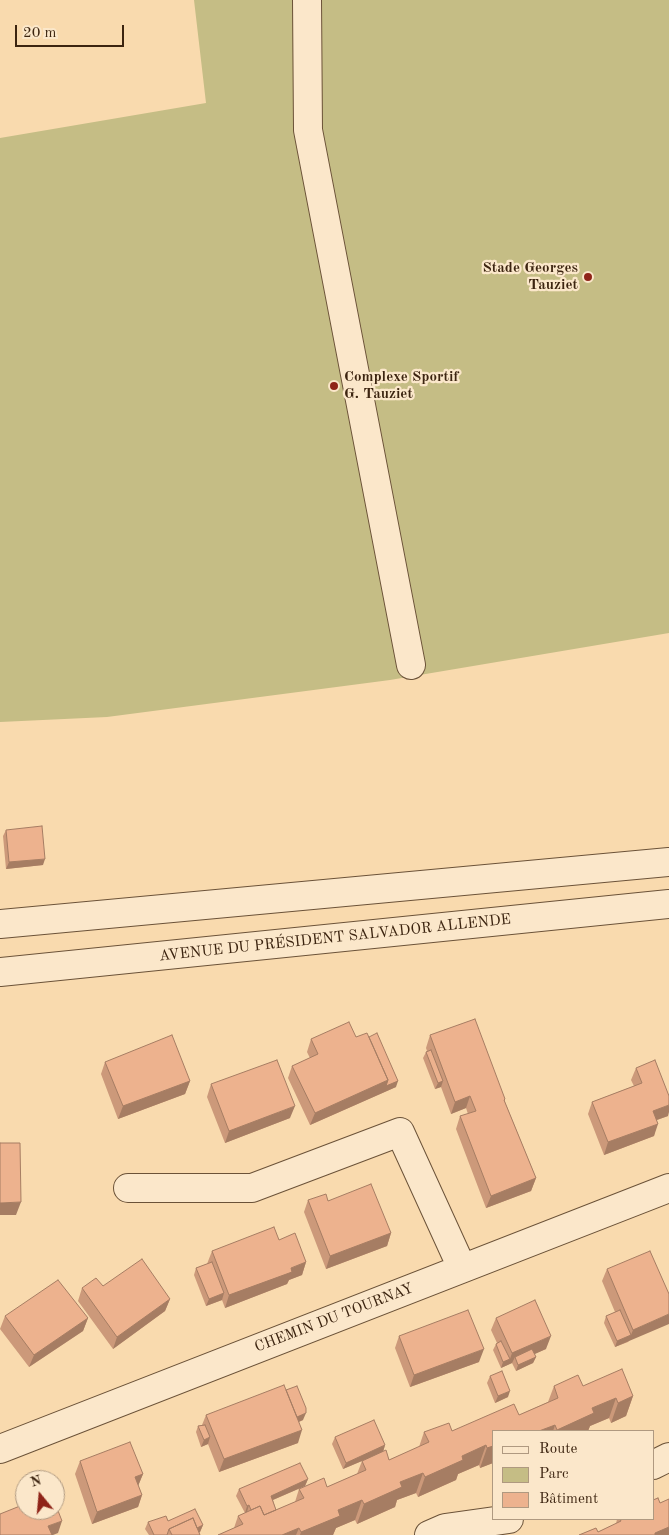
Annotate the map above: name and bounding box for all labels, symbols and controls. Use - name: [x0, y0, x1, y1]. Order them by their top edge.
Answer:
- scale bar: [18, 15, 126, 47]
- text: 20 m: [23, 26, 57, 41]
- place label: Stade Georges Tauziet: [482, 259, 578, 294]
- marker: Stade Georges Tauziet: [582, 271, 594, 283]
- place label: Complexe Sportif G. Tauziet: [344, 368, 459, 403]
- marker: Complexe Sportif G. Tauziet: [328, 380, 340, 392]
- street label: AVENUE DU PRÉSIDENT SALVADOR ALLENDE: [158, 911, 512, 965]
- street label: CHEMIN DU TOURNAY: [252, 1279, 416, 1357]
- legend: [492, 1430, 654, 1520]
- text: Route: [539, 1442, 577, 1457]
- text: Parc: [539, 1467, 569, 1482]
- north arrow: [15, 1470, 65, 1520]
- text: N: [29, 1473, 43, 1490]
- text: Bâtiment: [539, 1492, 598, 1507]

